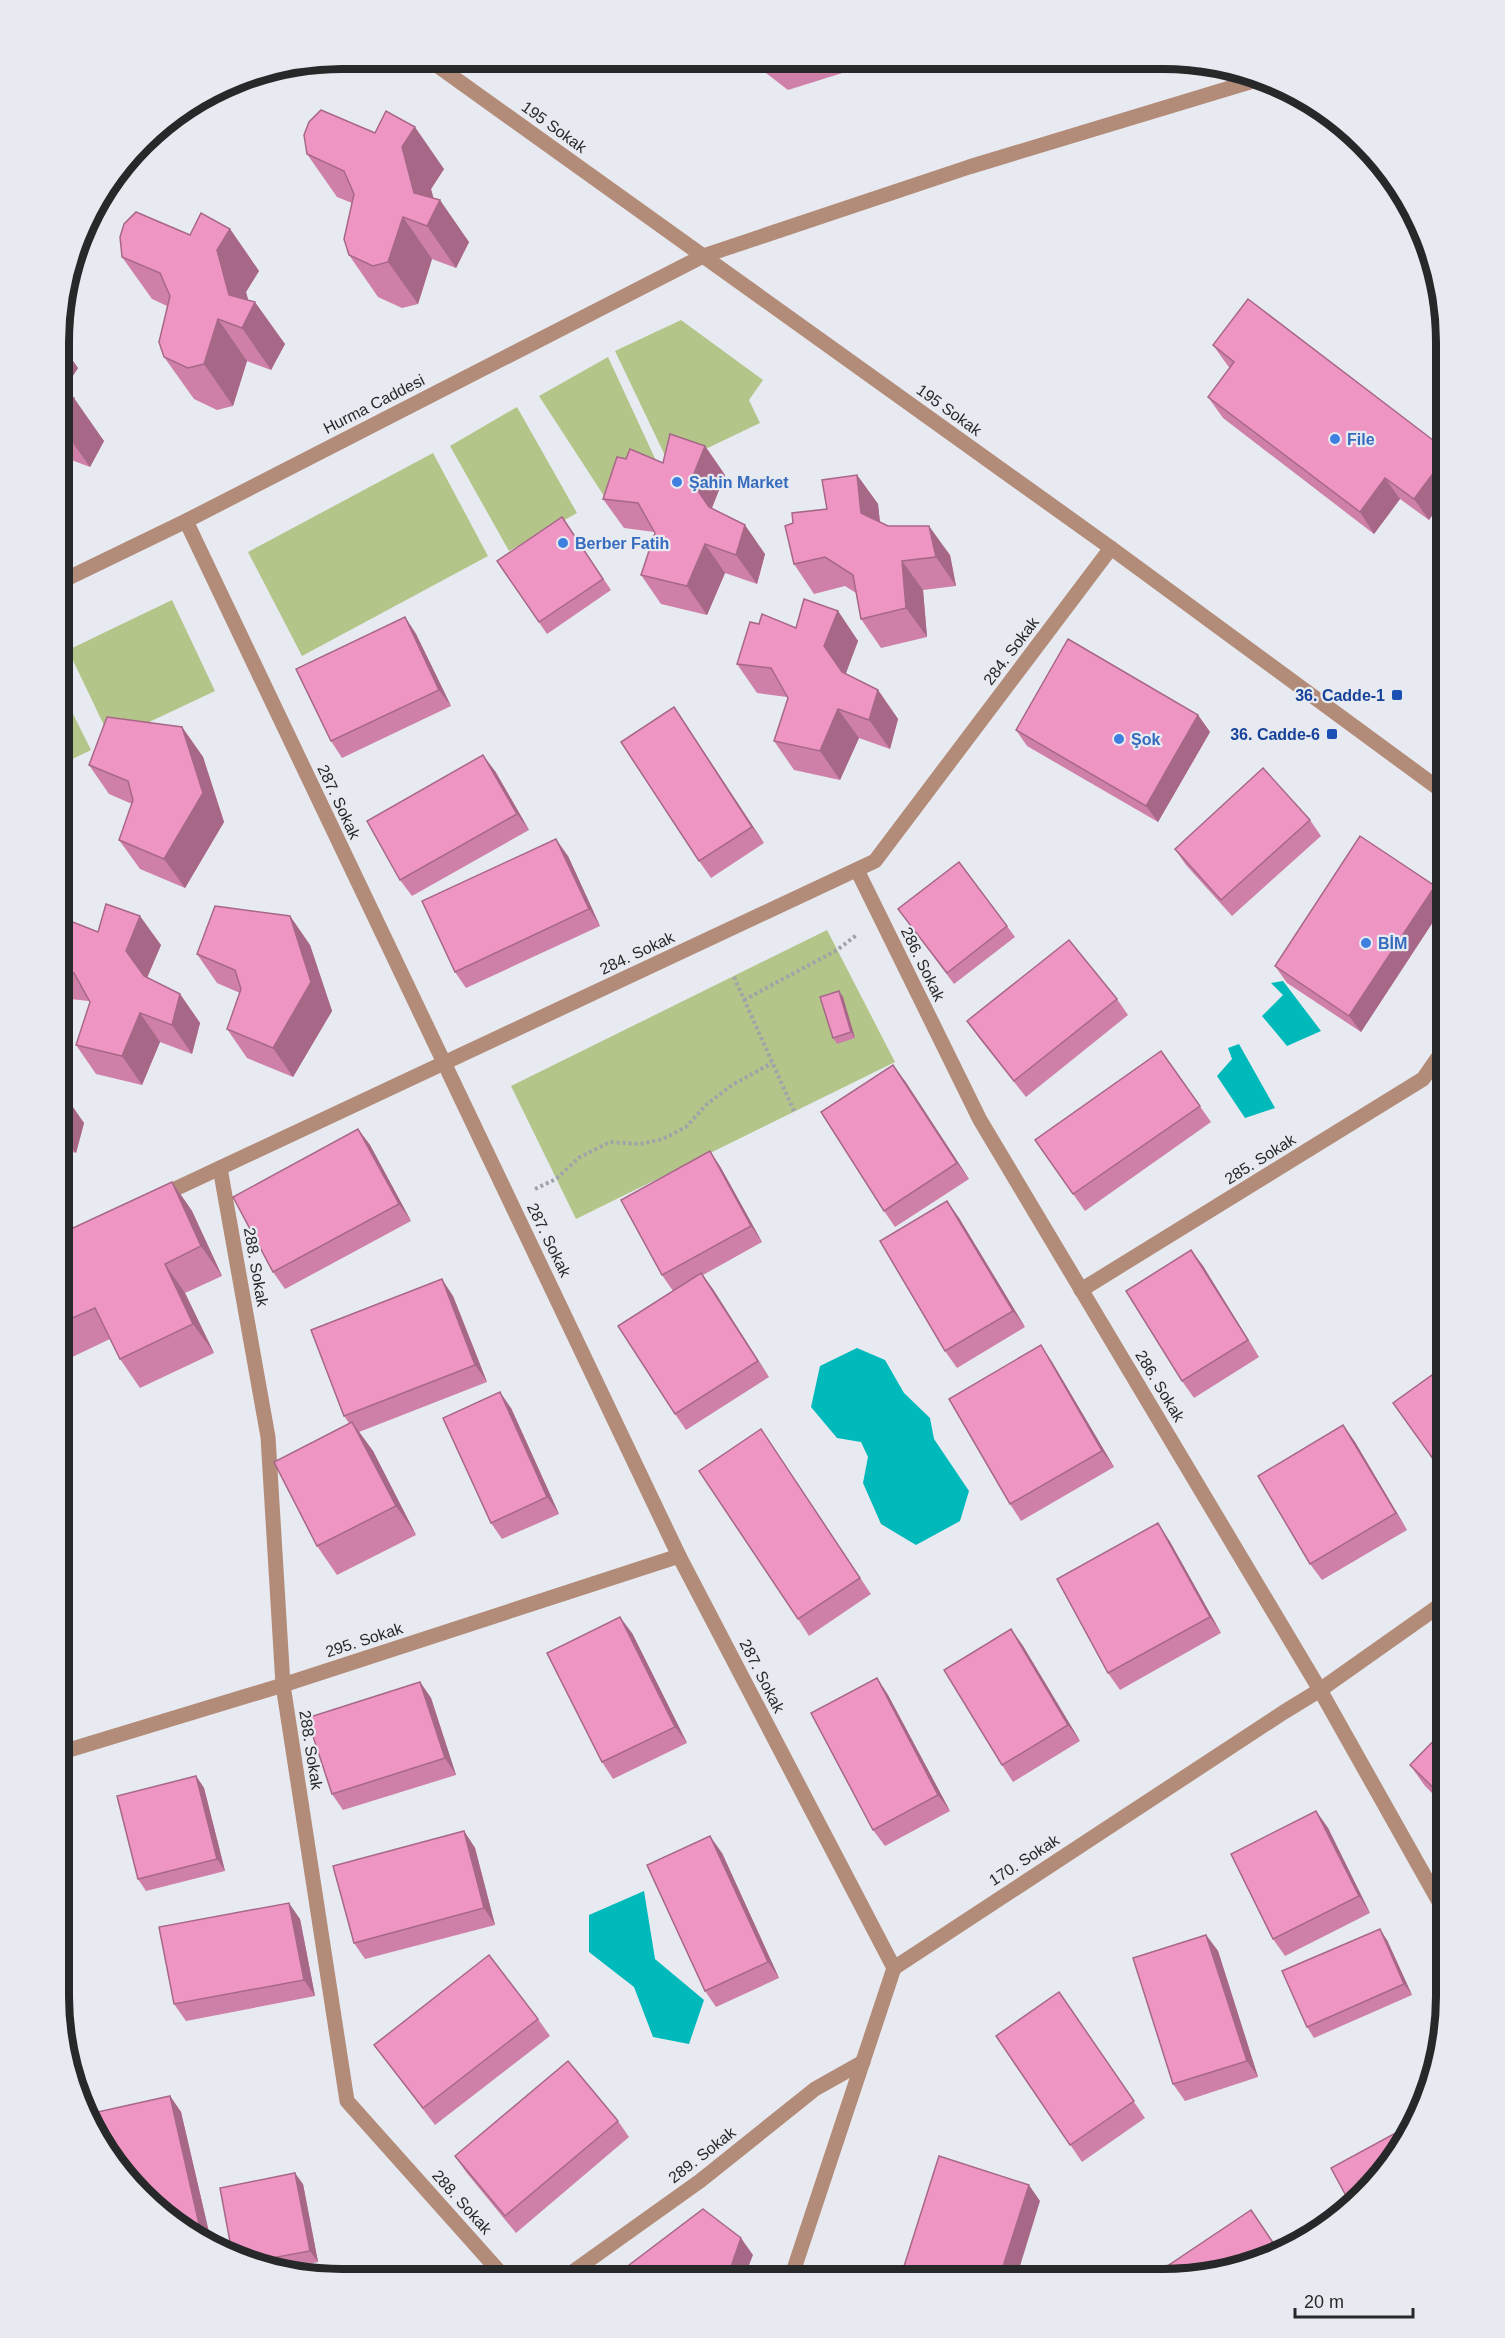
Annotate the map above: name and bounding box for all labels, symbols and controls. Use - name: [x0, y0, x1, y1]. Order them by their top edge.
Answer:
- street label: 195 Sokak: [518, 98, 590, 157]
- street label: Hurma Caddesi: [321, 371, 427, 437]
- street label: 195 Sokak: [913, 381, 985, 440]
- place label: File: [1347, 431, 1375, 448]
- marker: File: [1328, 432, 1342, 446]
- place label: Şahin Market: [689, 474, 789, 491]
- marker: Şahin Market: [670, 475, 684, 489]
- place label: Berber Fatih: [575, 535, 669, 552]
- marker: Berber Fatih: [556, 536, 570, 550]
- street label: 284. Sokak: [980, 613, 1042, 688]
- place label: 36. Cadde-1: [1295, 687, 1385, 704]
- marker: 36. Cadde-1: [1390, 688, 1404, 702]
- place label: 36. Cadde-6: [1230, 726, 1320, 743]
- marker: 36. Cadde-6: [1325, 727, 1339, 741]
- place label: Şok: [1131, 731, 1160, 748]
- marker: Şok: [1112, 732, 1126, 746]
- street label: 287. Sokak: [314, 762, 364, 843]
- street label: 286. Sokak: [898, 924, 949, 1005]
- street label: 284. Sokak: [597, 928, 678, 978]
- place label: BİM: [1378, 935, 1407, 952]
- marker: BİM: [1359, 936, 1373, 950]
- street label: 285. Sokak: [1222, 1130, 1299, 1187]
- street label: 287. Sokak: [524, 1200, 575, 1281]
- street label: 288. Sokak: [241, 1226, 271, 1309]
- street label: 286. Sokak: [1132, 1347, 1188, 1426]
- street label: 295. Sokak: [323, 1619, 406, 1660]
- street label: 287. Sokak: [736, 1636, 788, 1716]
- street label: 288. Sokak: [296, 1709, 326, 1792]
- street label: 170. Sokak: [986, 1831, 1063, 1889]
- street label: 289. Sokak: [665, 2123, 740, 2186]
- street label: 288. Sokak: [429, 2167, 496, 2238]
- scale bar: [1295, 2281, 1414, 2319]
- text: 20 m: [1304, 2292, 1344, 2312]

